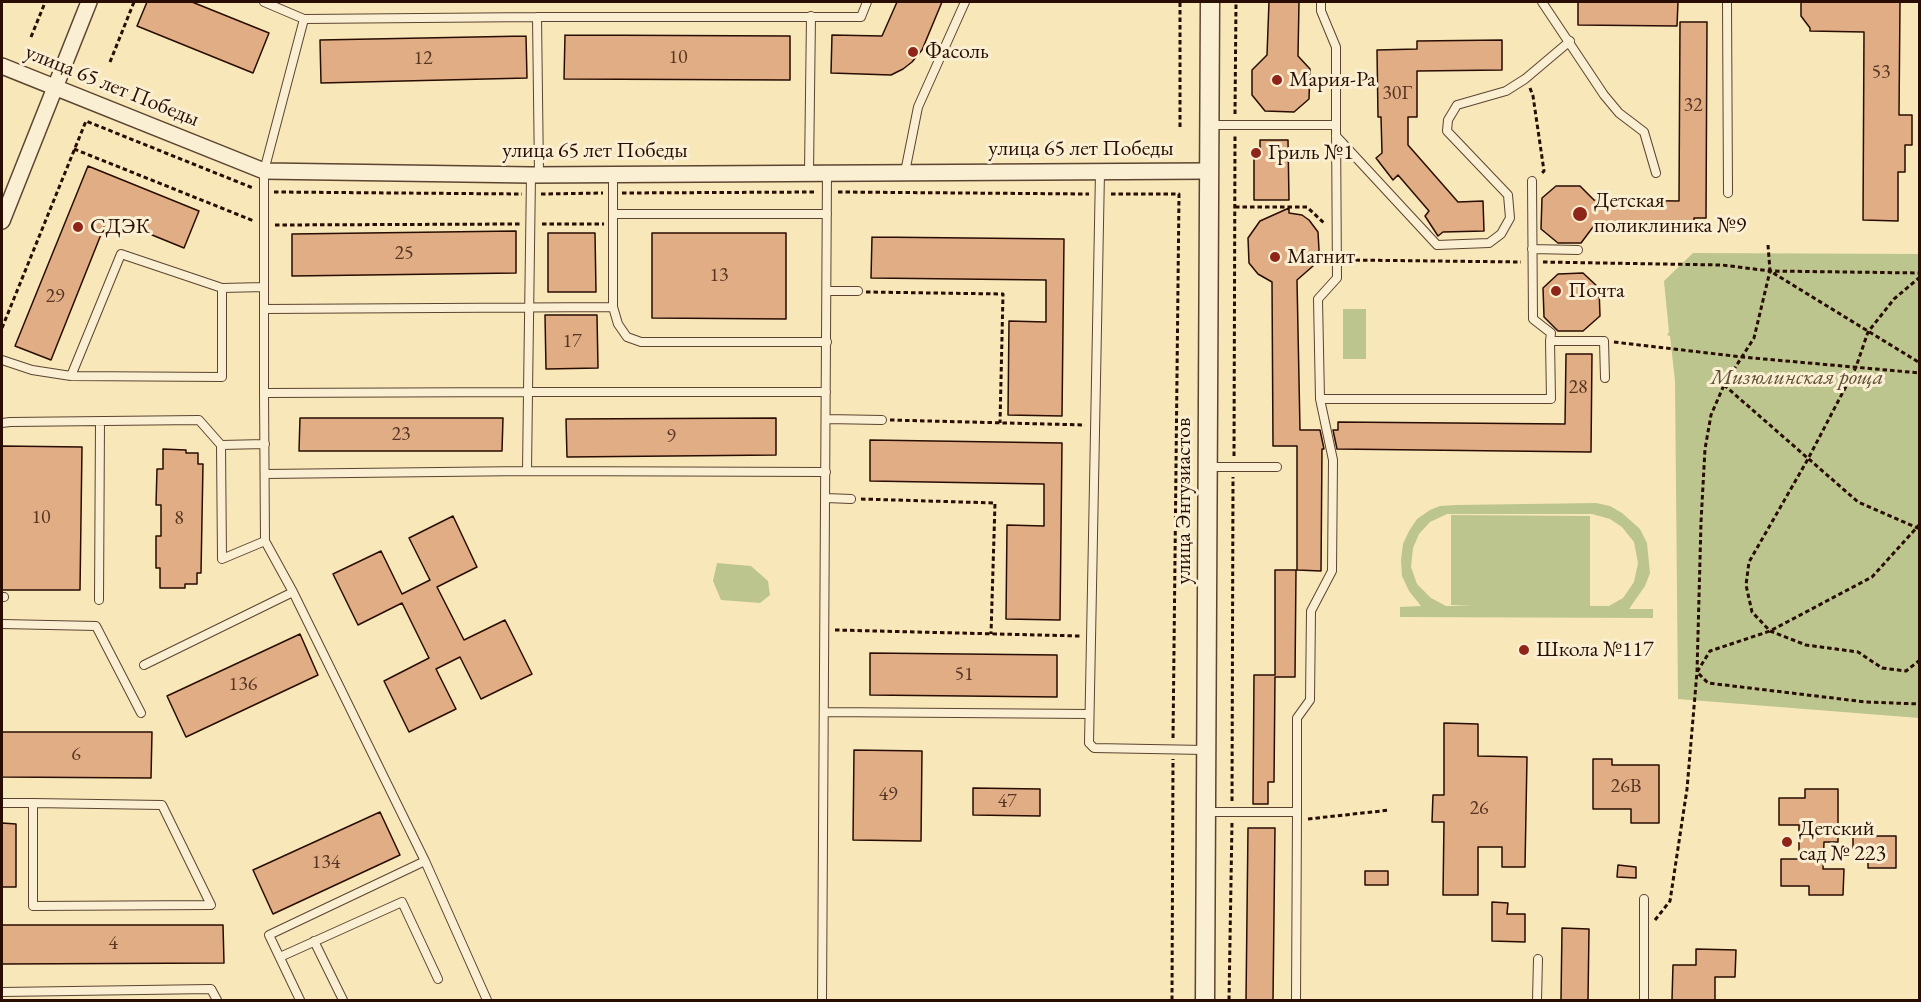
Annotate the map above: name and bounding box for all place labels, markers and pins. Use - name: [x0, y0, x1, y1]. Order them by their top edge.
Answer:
- place label: Фасоль: [925, 39, 989, 65]
- marker: Фасоль: [906, 45, 920, 59]
- place label: Мария-Ра: [1289, 67, 1376, 93]
- marker: Мария-Ра: [1270, 73, 1284, 87]
- place label: Гриль №1: [1268, 140, 1354, 166]
- marker: Гриль №1: [1249, 146, 1263, 160]
- place label: Детская поликлиника №9: [1594, 188, 1746, 240]
- marker: Детская поликлиника №9: [1571, 205, 1589, 223]
- place label: СДЭК: [90, 214, 150, 240]
- marker: СДЭК: [71, 220, 85, 234]
- place label: Магнит: [1287, 244, 1355, 270]
- marker: Магнит: [1268, 250, 1282, 264]
- place label: Почта: [1568, 278, 1625, 304]
- marker: Почта: [1549, 284, 1563, 298]
- place label: Школа №117: [1536, 637, 1654, 663]
- marker: Школа №117: [1517, 643, 1531, 657]
- place label: Детский сад № 223: [1799, 816, 1886, 867]
- marker: Детский сад № 223: [1780, 835, 1794, 849]

